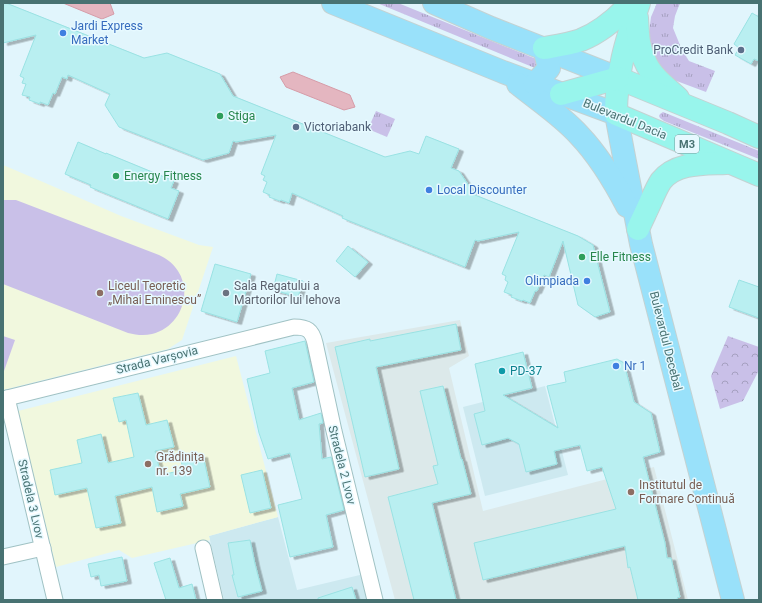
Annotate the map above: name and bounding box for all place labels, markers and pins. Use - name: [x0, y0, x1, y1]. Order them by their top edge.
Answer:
- place label: Jardi Express Market: [71, 19, 143, 47]
- marker: Jardi Express Market: [58, 28, 68, 38]
- place label: ProCredit Bank: [653, 43, 734, 57]
- marker: ProCredit Bank: [736, 45, 746, 55]
- place label: Stiga: [228, 109, 255, 123]
- marker: Stiga: [215, 111, 225, 121]
- place label: Victoriabank: [304, 120, 372, 134]
- marker: Victoriabank: [291, 122, 301, 132]
- place label: Energy Fitness: [124, 169, 202, 183]
- marker: Energy Fitness: [111, 171, 121, 181]
- place label: Local Discounter: [437, 183, 527, 197]
- marker: Local Discounter: [424, 185, 434, 195]
- place label: Elle Fitness: [590, 250, 651, 264]
- marker: Elle Fitness: [577, 252, 587, 262]
- place label: Olimpiada: [525, 274, 579, 288]
- marker: Olimpiada: [582, 276, 592, 286]
- place label: Liceul Teoretic „Mihai Eminescu”: [108, 279, 201, 307]
- place label: Sala Regatului a Martorilor lui Iehova: [234, 279, 340, 307]
- marker: Liceul Teoretic „Mihai Eminescu”: [95, 288, 105, 298]
- marker: Sala Regatului a Martorilor lui Iehova: [221, 288, 231, 298]
- place label: Nr 1: [624, 359, 646, 373]
- marker: Nr 1: [611, 361, 621, 371]
- place label: PD-37: [510, 364, 543, 378]
- marker: PD-37: [497, 366, 507, 376]
- place label: Grădinița nr. 139: [156, 450, 204, 478]
- marker: Grădinița nr. 139: [143, 459, 153, 469]
- place label: Institutul de Formare Continuă: [639, 478, 735, 506]
- marker: Institutul de Formare Continuă: [626, 487, 636, 497]

